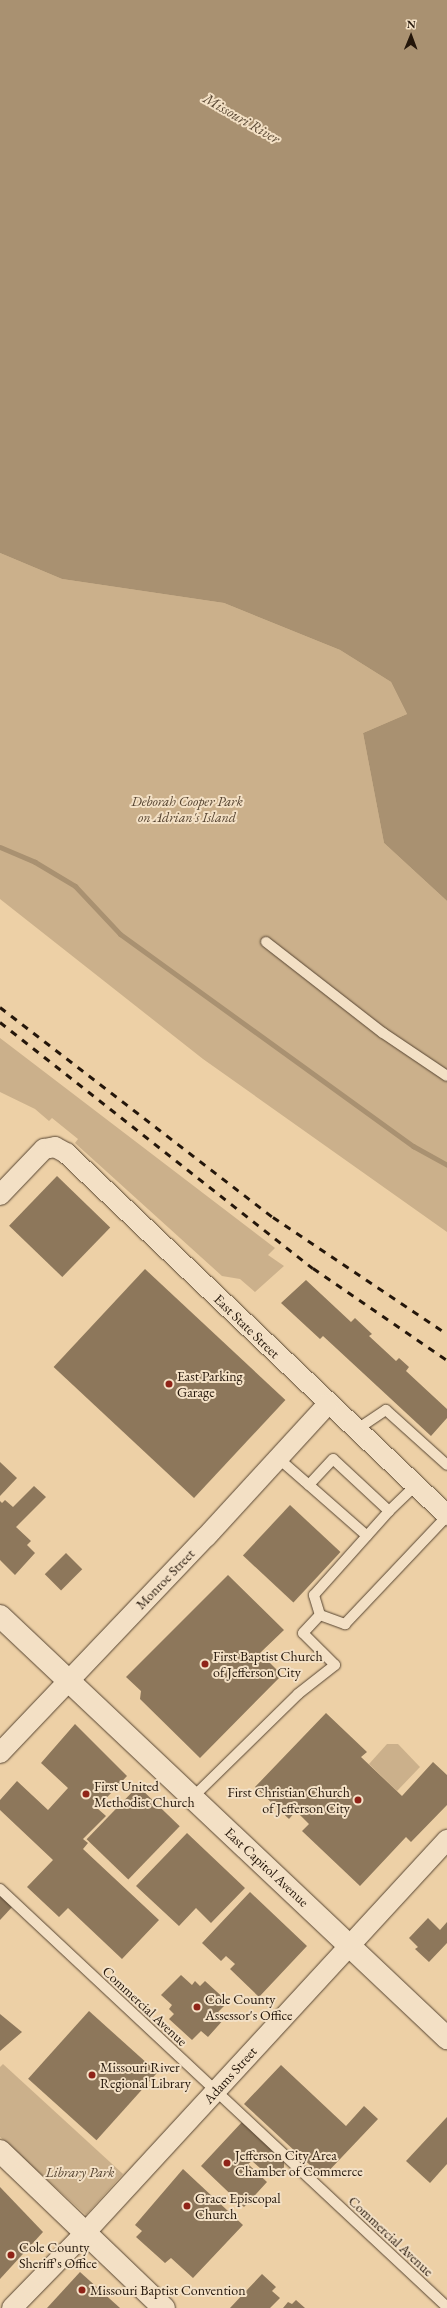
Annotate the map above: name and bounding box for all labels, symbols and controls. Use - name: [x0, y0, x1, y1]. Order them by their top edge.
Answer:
- north arrow: [391, 16, 431, 56]
- text: N: [407, 17, 416, 31]
- water label: Missouri River: [201, 89, 283, 147]
- park label: Deborah Cooper Park on Adrian's Island: [131, 793, 243, 826]
- street label: East State Street: [211, 1291, 283, 1361]
- place label: East Parking Garage: [177, 1368, 243, 1400]
- marker: East Parking Garage: [164, 1379, 174, 1389]
- street label: Monroe Street: [132, 1545, 198, 1613]
- place label: First Baptist Church of Jefferson City: [213, 1648, 323, 1680]
- marker: First Baptist Church of Jefferson City: [200, 1659, 210, 1669]
- place label: First United Methodist Church: [94, 1778, 195, 1810]
- place label: First Christian Church of Jefferson City: [228, 1784, 350, 1816]
- marker: First United Methodist Church: [81, 1789, 91, 1799]
- marker: First Christian Church of Jefferson City: [353, 1795, 363, 1805]
- street label: East Capitol Avenue: [222, 1824, 312, 1910]
- street label: Commercial Avenue: [99, 1962, 191, 2050]
- place label: Cole County Assessor's Office: [205, 1991, 292, 2024]
- marker: Cole County Assessor's Office: [192, 2002, 202, 2012]
- street label: Adams Street: [200, 2043, 260, 2107]
- place label: Missouri River Regional Library: [100, 2059, 191, 2092]
- marker: Missouri River Regional Library: [87, 2070, 97, 2080]
- place label: Jefferson City Area Chamber of Commerce: [235, 2147, 363, 2180]
- marker: Jefferson City Area Chamber of Commerce: [222, 2158, 232, 2168]
- park label: Library Park: [46, 2164, 114, 2180]
- place label: Grace Episcopal Church: [195, 2190, 281, 2222]
- street label: Commercial Avenue: [345, 2192, 437, 2280]
- marker: Grace Episcopal Church: [182, 2201, 192, 2211]
- place label: Cole County Sheriff's Office: [19, 2239, 97, 2272]
- marker: Cole County Sheriff's Office: [6, 2250, 16, 2260]
- place label: Missouri Baptist Convention: [90, 2282, 246, 2298]
- marker: Missouri Baptist Convention: [77, 2285, 87, 2295]

